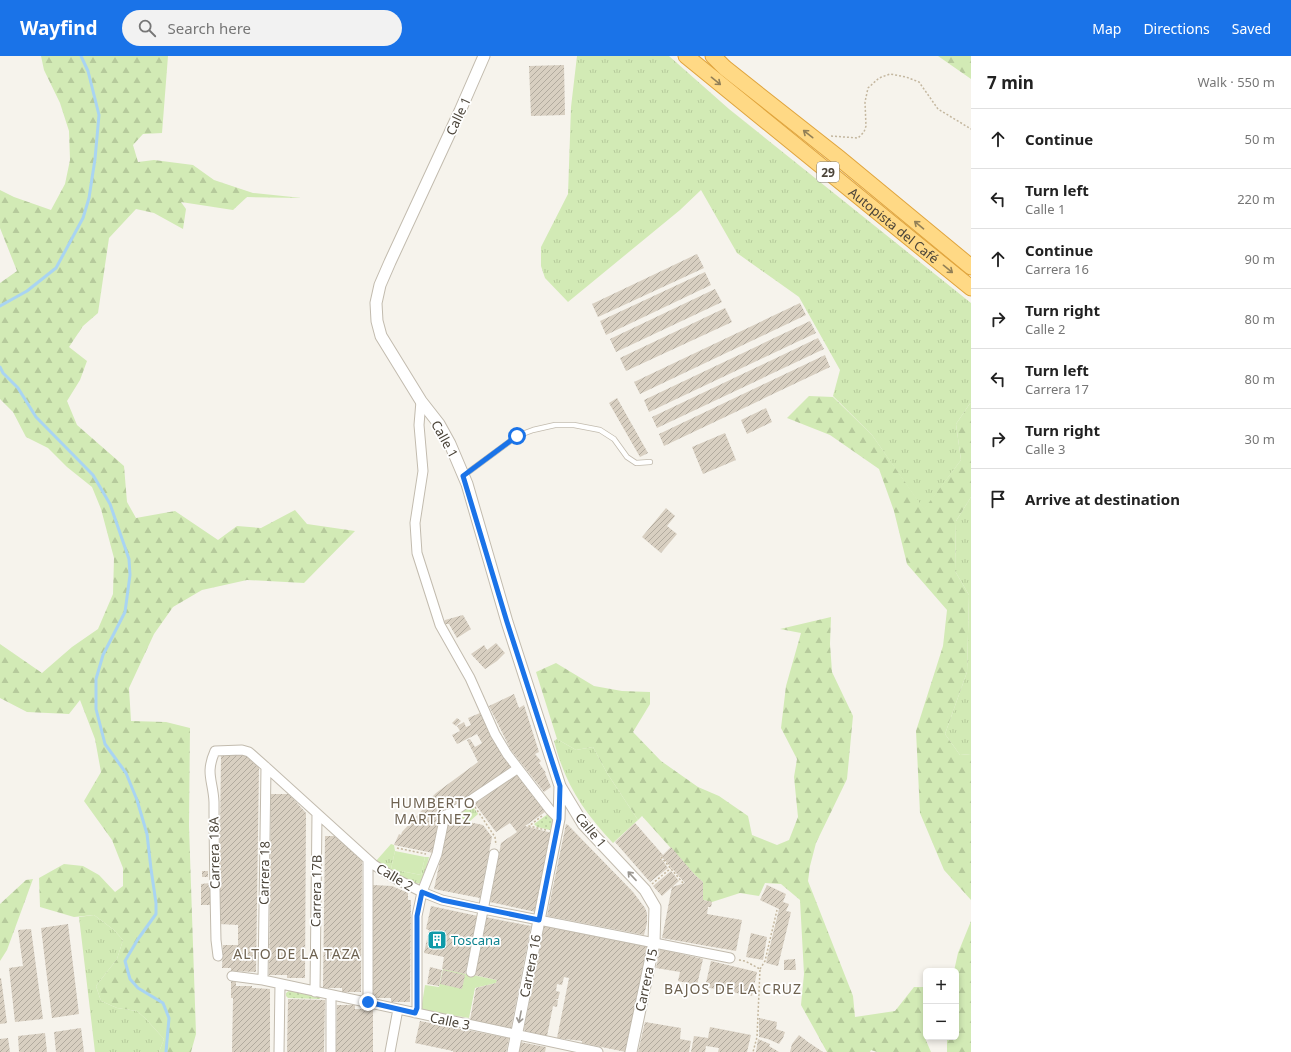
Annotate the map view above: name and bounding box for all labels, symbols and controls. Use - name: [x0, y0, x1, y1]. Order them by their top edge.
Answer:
- search box: [122, 10, 402, 46]
- text: Wayfind: [20, 15, 98, 41]
- icon: search: [136, 17, 158, 39]
- text: Search here: [168, 18, 251, 38]
- text: Map: [1092, 19, 1121, 38]
- text: Directions: [1143, 19, 1210, 38]
- text: Saved: [1232, 19, 1271, 38]
- text: 7 min: [987, 71, 1034, 94]
- text: Walk · 550 m: [1197, 73, 1275, 91]
- one-way arrow: [711, 76, 722, 85]
- street label: Calle 1: [441, 94, 475, 138]
- icon: ahead: [987, 128, 1009, 150]
- text: Continue: [1025, 129, 1093, 149]
- one-way arrow: [803, 130, 814, 138]
- text: 50 m: [1245, 130, 1275, 148]
- road number: 29: [817, 162, 839, 182]
- text: Turn left: [1025, 180, 1089, 200]
- street label: Autopista del Café: [845, 183, 943, 267]
- icon: left: [987, 188, 1009, 210]
- text: 220 m: [1237, 190, 1275, 208]
- text: Calle 1: [1025, 200, 1065, 218]
- one-way arrow: [914, 220, 925, 229]
- text: Continue: [1025, 240, 1093, 260]
- icon: ahead: [987, 248, 1009, 270]
- text: 90 m: [1245, 250, 1275, 268]
- text: Carrera 16: [1025, 260, 1089, 278]
- one-way arrow: [942, 264, 953, 273]
- text: Turn right: [1025, 300, 1100, 320]
- icon: right: [987, 308, 1009, 330]
- text: 80 m: [1245, 310, 1275, 328]
- text: Calle 2: [1025, 320, 1065, 338]
- text: Turn left: [1025, 360, 1089, 380]
- icon: left: [987, 368, 1009, 390]
- text: 80 m: [1245, 370, 1275, 388]
- text: Carrera 17: [1025, 380, 1089, 398]
- street label: Calle 1: [427, 417, 463, 461]
- text: Turn right: [1025, 420, 1100, 440]
- route start: [508, 427, 526, 445]
- icon: right: [987, 428, 1009, 450]
- text: 30 m: [1245, 430, 1275, 448]
- text: Calle 3: [1025, 440, 1065, 458]
- icon: arrive: [987, 488, 1009, 510]
- text: Arrive at destination: [1025, 489, 1180, 509]
- district label: HUMBERTO MARTÍNEZ: [390, 793, 476, 828]
- street label: Calle 1: [571, 809, 611, 851]
- street label: Carrera 18A: [204, 816, 224, 889]
- street label: Carrera 18: [254, 841, 274, 905]
- street label: Carrera 17B: [306, 855, 326, 927]
- street label: Calle 2: [373, 859, 417, 895]
- one-way arrow: [627, 871, 637, 881]
- building icon: Toscana: [426, 929, 448, 951]
- place label: Toscana: [451, 931, 500, 949]
- street label: Carrera 16: [515, 933, 545, 999]
- district label: ALTO DE LA TAZA: [233, 944, 361, 963]
- street label: Carrera 15: [631, 947, 661, 1013]
- map controls: [923, 968, 959, 1040]
- button: +: [923, 968, 959, 1004]
- district label: BAJOS DE LA CRUZ: [664, 979, 802, 998]
- route end: [359, 993, 377, 1011]
- button: −: [923, 1004, 959, 1040]
- street label: Calle 3: [428, 1008, 472, 1034]
- one-way arrow: [516, 1010, 524, 1023]

